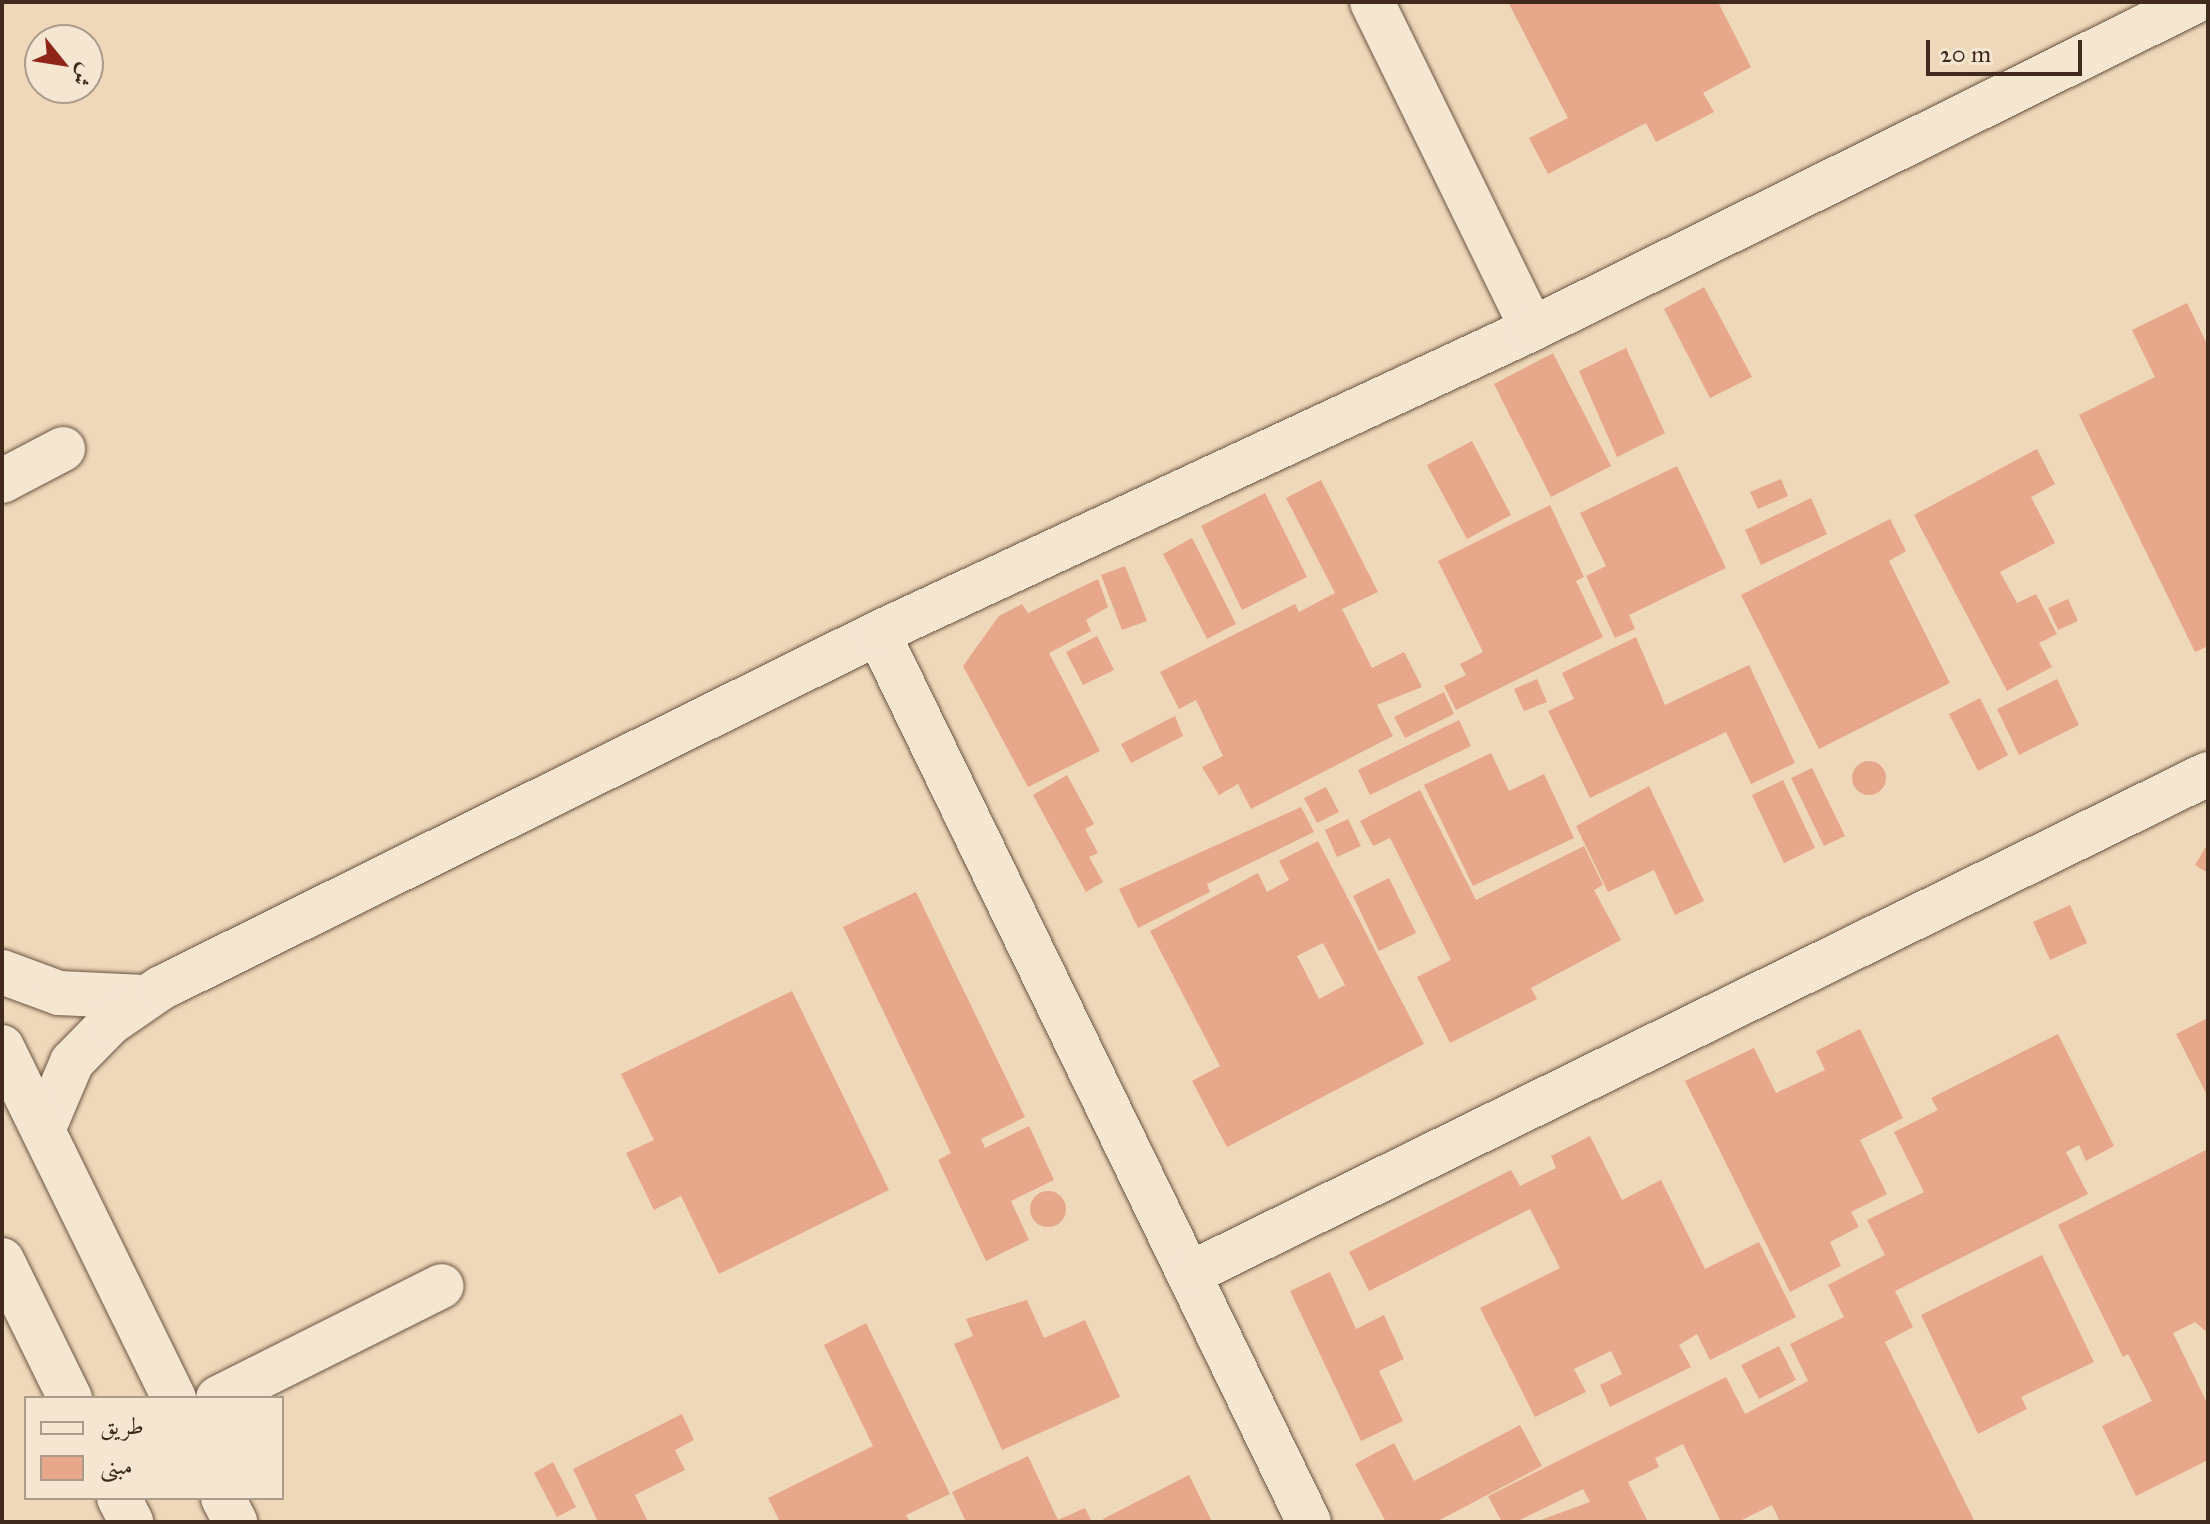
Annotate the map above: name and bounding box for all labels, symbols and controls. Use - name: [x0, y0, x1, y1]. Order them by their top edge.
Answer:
- north arrow: [24, 24, 104, 104]
- scale bar: [1930, 24, 2086, 74]
- text: 20 m: [1940, 39, 1991, 69]
- text: ش: [66, 59, 101, 91]
- legend: [24, 1396, 284, 1500]
- text: طريق: [100, 1411, 144, 1441]
- text: مبنى: [100, 1451, 133, 1481]

